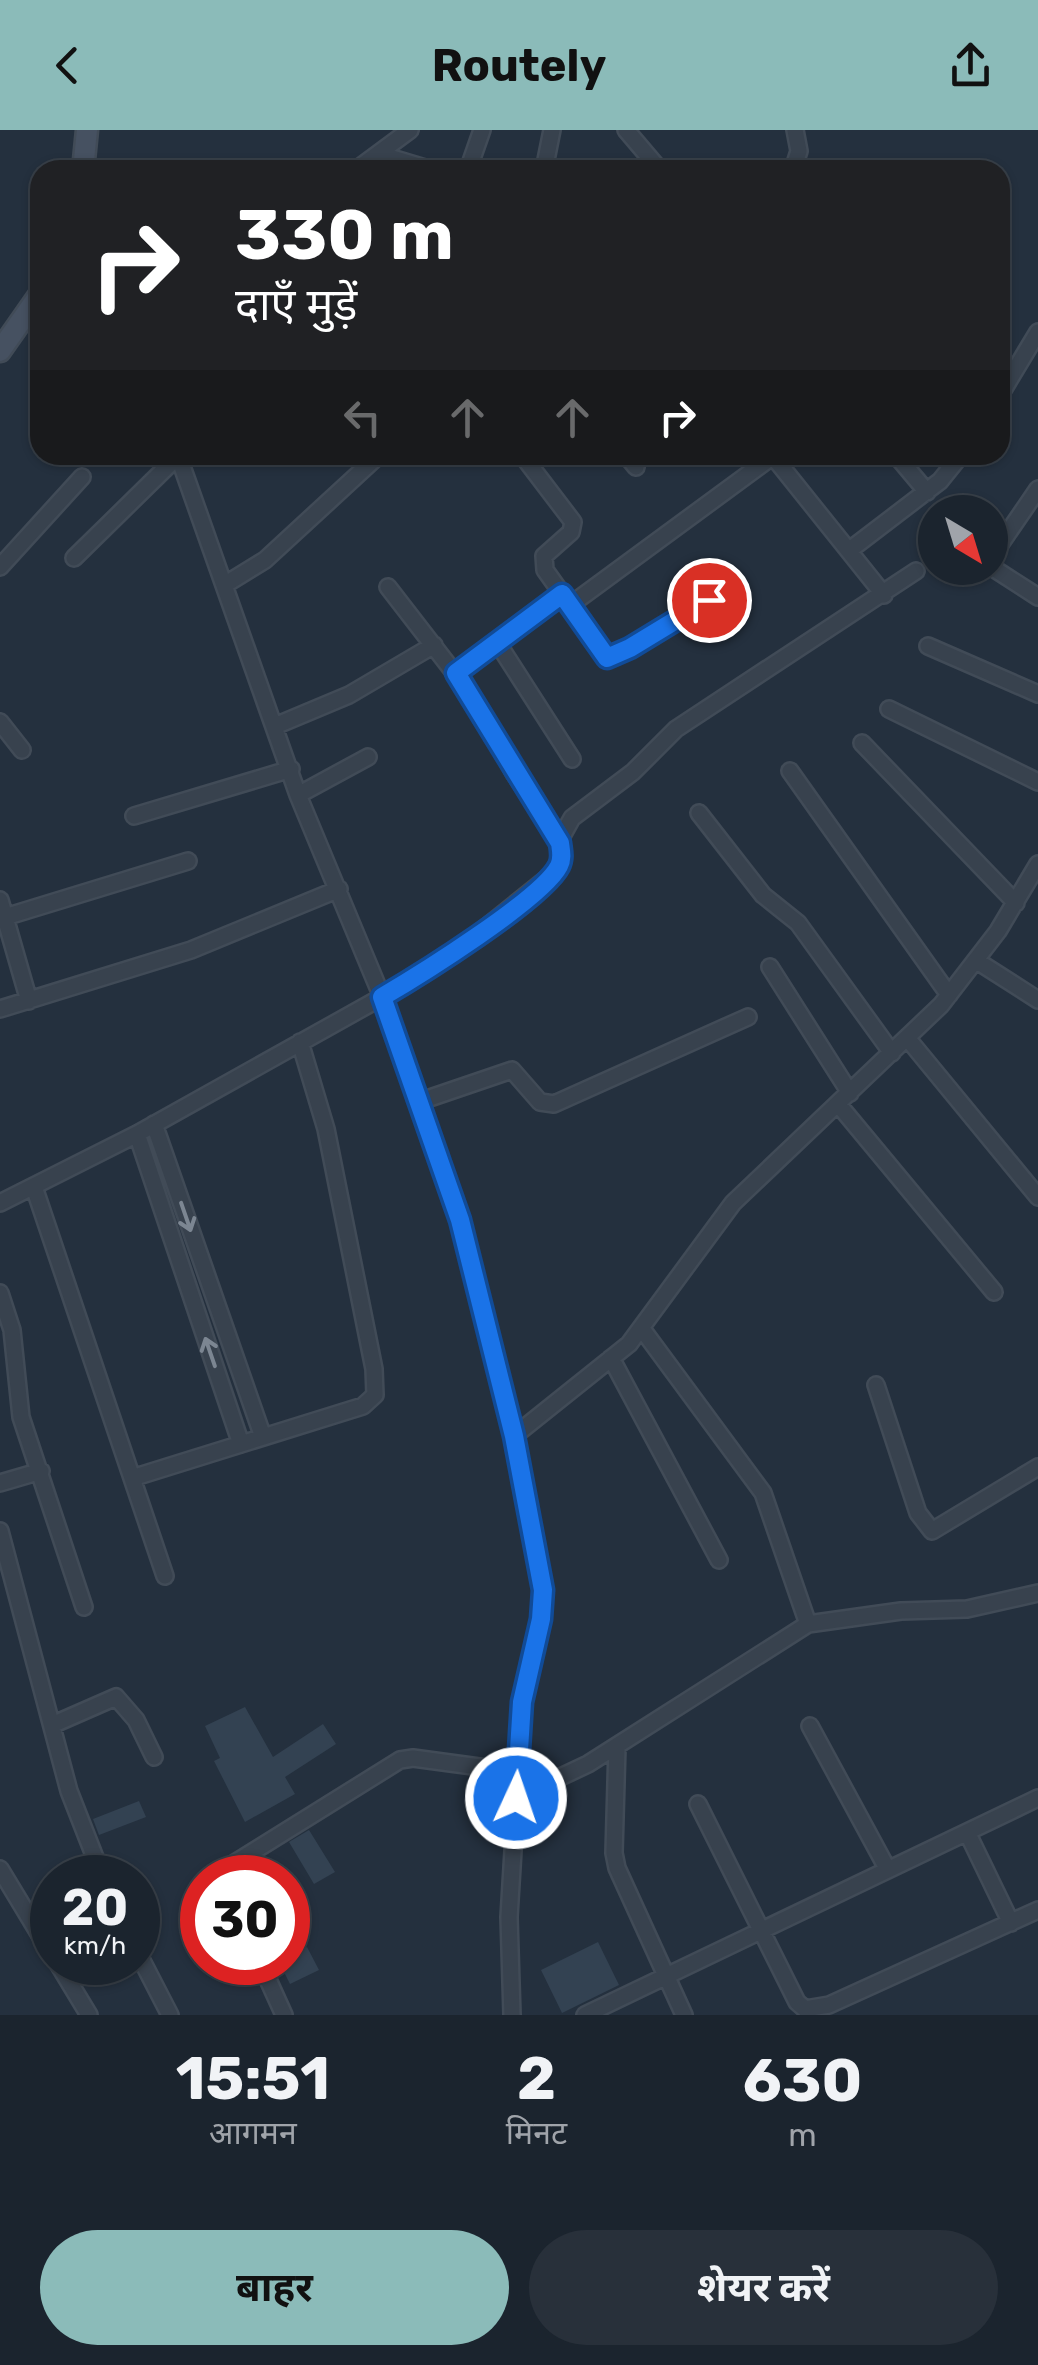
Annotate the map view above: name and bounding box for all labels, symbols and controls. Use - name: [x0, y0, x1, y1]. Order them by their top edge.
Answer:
- icon: back: [40, 38, 95, 93]
- icon: share: [943, 38, 998, 93]
- text: Routely: [432, 39, 606, 92]
- text: 330 m: [235, 194, 454, 277]
- icon: right: [70, 200, 200, 330]
- text: दाएँ मुड़ें: [235, 278, 357, 331]
- icon: left: [335, 390, 390, 445]
- icon: ahead: [440, 390, 495, 445]
- icon: ahead: [545, 390, 600, 445]
- icon: right: [650, 390, 705, 445]
- north arrow: [918, 495, 1008, 585]
- map controls: [918, 495, 1008, 585]
- pin: [667, 558, 752, 643]
- icon: arrive: [682, 573, 737, 628]
- one-way arrow: [178, 1200, 196, 1231]
- one-way arrow: [200, 1337, 218, 1368]
- position arrow: [464, 1746, 568, 1850]
- speed limit sign: 30: [180, 1855, 310, 1985]
- text: 20: [62, 1878, 128, 1938]
- text: km/h: [64, 1931, 126, 1960]
- text: 15:51: [176, 2043, 330, 2114]
- text: 2: [517, 2043, 556, 2114]
- text: 630: [743, 2045, 862, 2116]
- text: आगमन: [209, 2114, 297, 2152]
- text: मिनट: [506, 2114, 567, 2152]
- text: m: [788, 2116, 817, 2154]
- button: बाहर: [40, 2230, 509, 2345]
- button: शेयर करें: [529, 2230, 998, 2345]

